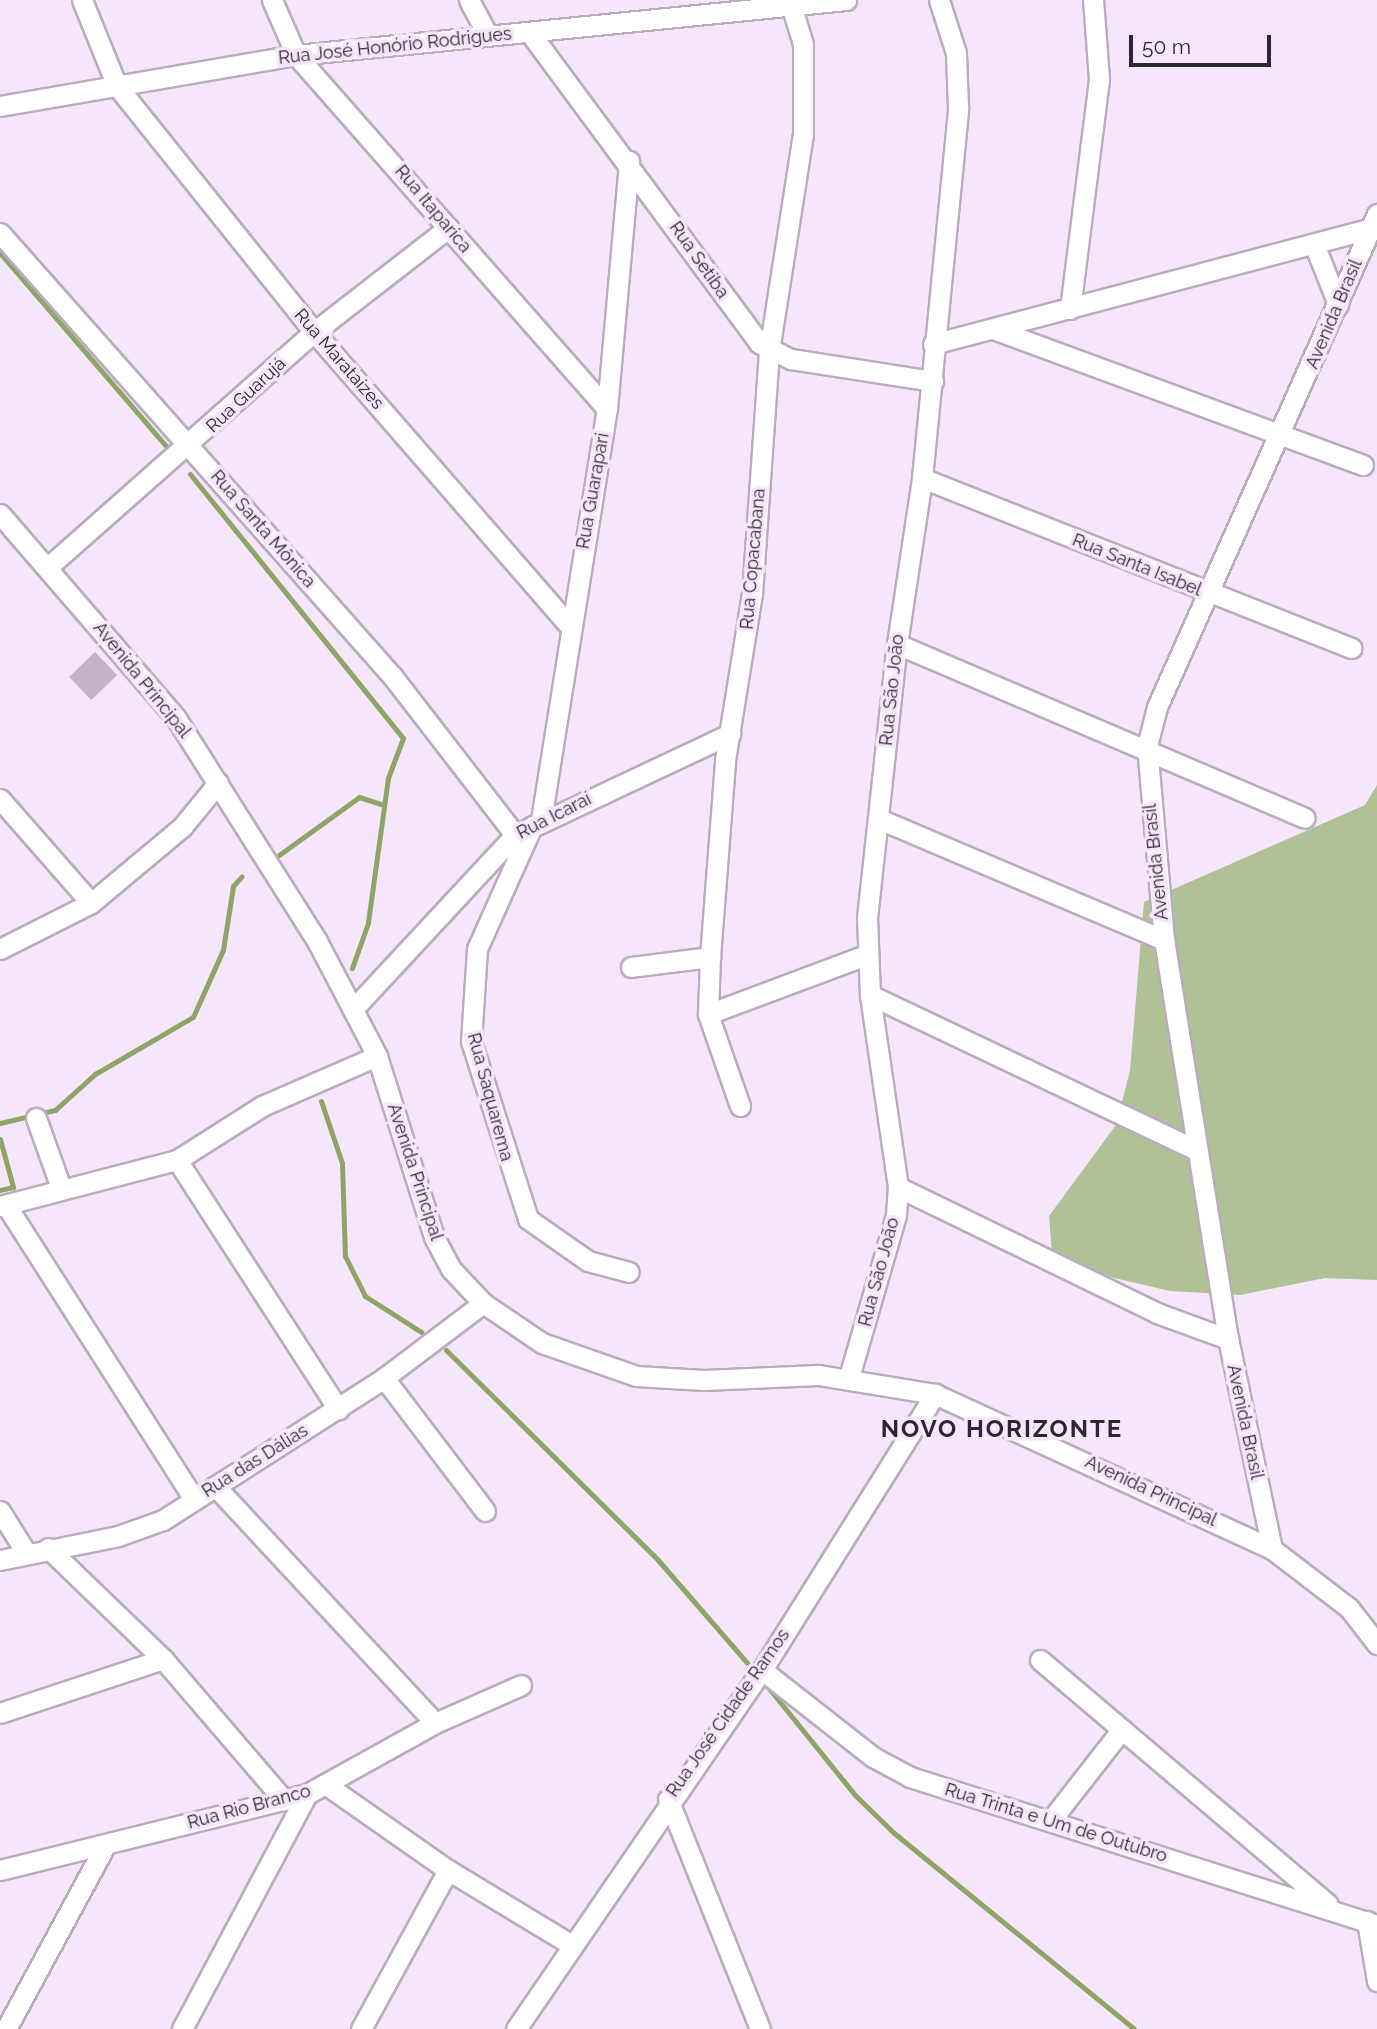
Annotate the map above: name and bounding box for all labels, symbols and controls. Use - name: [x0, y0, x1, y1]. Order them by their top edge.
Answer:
- scale bar: [1132, 21, 1274, 65]
- street label: Rua José Honório Rodrigues: [277, 23, 513, 69]
- text: 50 m: [1142, 34, 1191, 59]
- street label: Rua Itaparica: [390, 161, 476, 257]
- street label: Rua Setiba: [665, 217, 733, 303]
- street label: Avenida Brasil: [1301, 256, 1367, 372]
- street label: Rua Marataízes: [290, 304, 388, 414]
- street label: Rua Guarujá: [202, 353, 290, 437]
- street label: Rua Guarapari: [572, 431, 614, 551]
- street label: Rua Santa Mônica: [206, 466, 320, 592]
- street label: Rua Copacabana: [736, 488, 770, 630]
- street label: Rua Santa Isabel: [1069, 529, 1205, 601]
- street label: Avenida Principal: [89, 618, 195, 742]
- street label: Rua São João: [875, 633, 909, 747]
- street label: Rua Icaraí: [513, 788, 595, 844]
- street label: Avenida Brasil: [1139, 803, 1173, 921]
- street label: Rua Saquarema: [462, 1030, 518, 1164]
- street label: Avenida Principal: [383, 1101, 447, 1243]
- street label: Rua São João: [854, 1215, 904, 1329]
- street label: Avenida Brasil: [1222, 1363, 1268, 1481]
- district label: NOVO HORIZONTE: [882, 1415, 1122, 1443]
- street label: Rua das Dálias: [198, 1420, 312, 1502]
- street label: Avenida Principal: [1082, 1451, 1220, 1531]
- street label: Rua José Cidade Ramos: [662, 1625, 794, 1801]
- street label: Rua Trinta e Um de Outubro: [942, 1779, 1170, 1867]
- street label: Rua Rio Branco: [185, 1780, 313, 1834]

